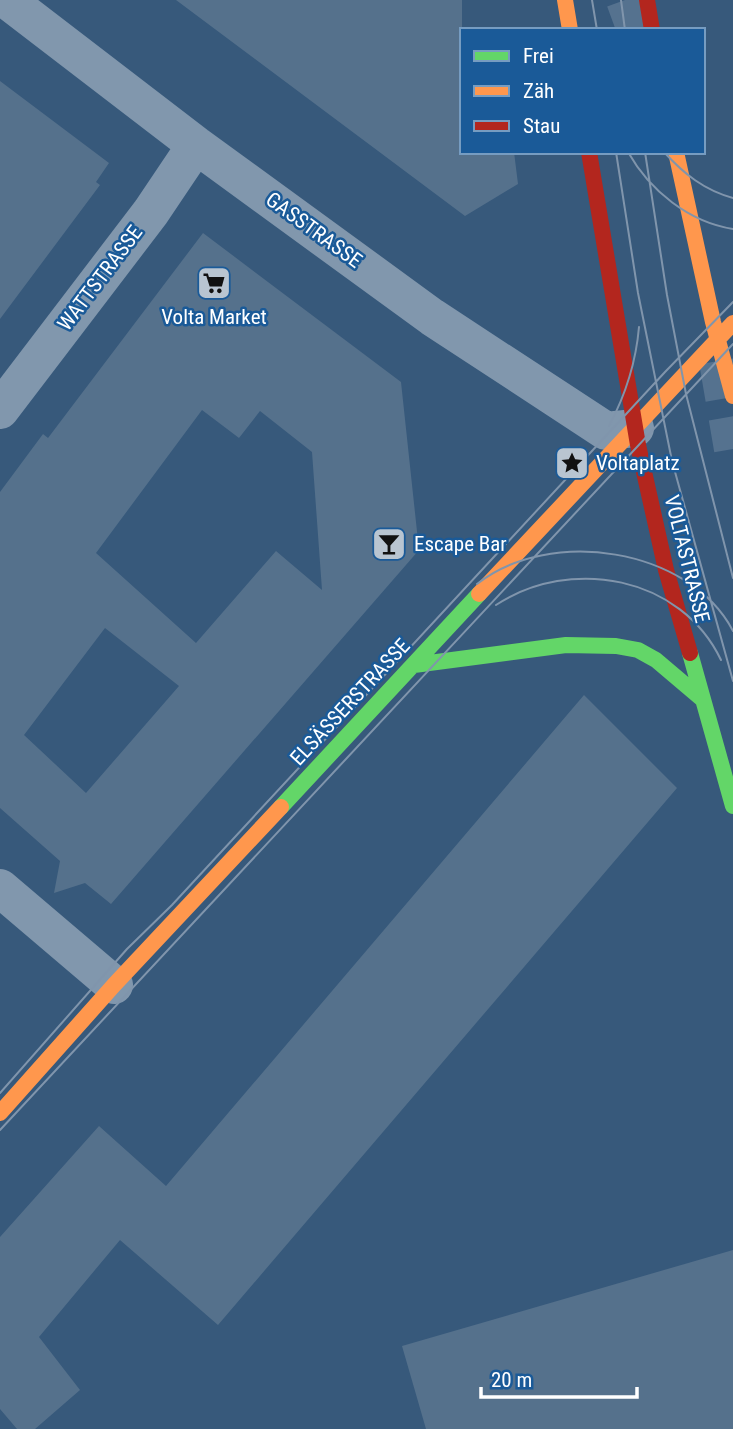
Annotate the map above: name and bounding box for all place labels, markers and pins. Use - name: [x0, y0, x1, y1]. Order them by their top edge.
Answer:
- supermarket icon: Volta Market: [195, 264, 233, 302]
- place label: Volta Market: [161, 305, 267, 329]
- place icon: Voltaplatz: [553, 444, 591, 482]
- place label: Voltaplatz: [596, 451, 680, 475]
- bar icon: Escape Bar: [370, 525, 408, 563]
- place label: Escape Bar: [414, 532, 507, 556]

